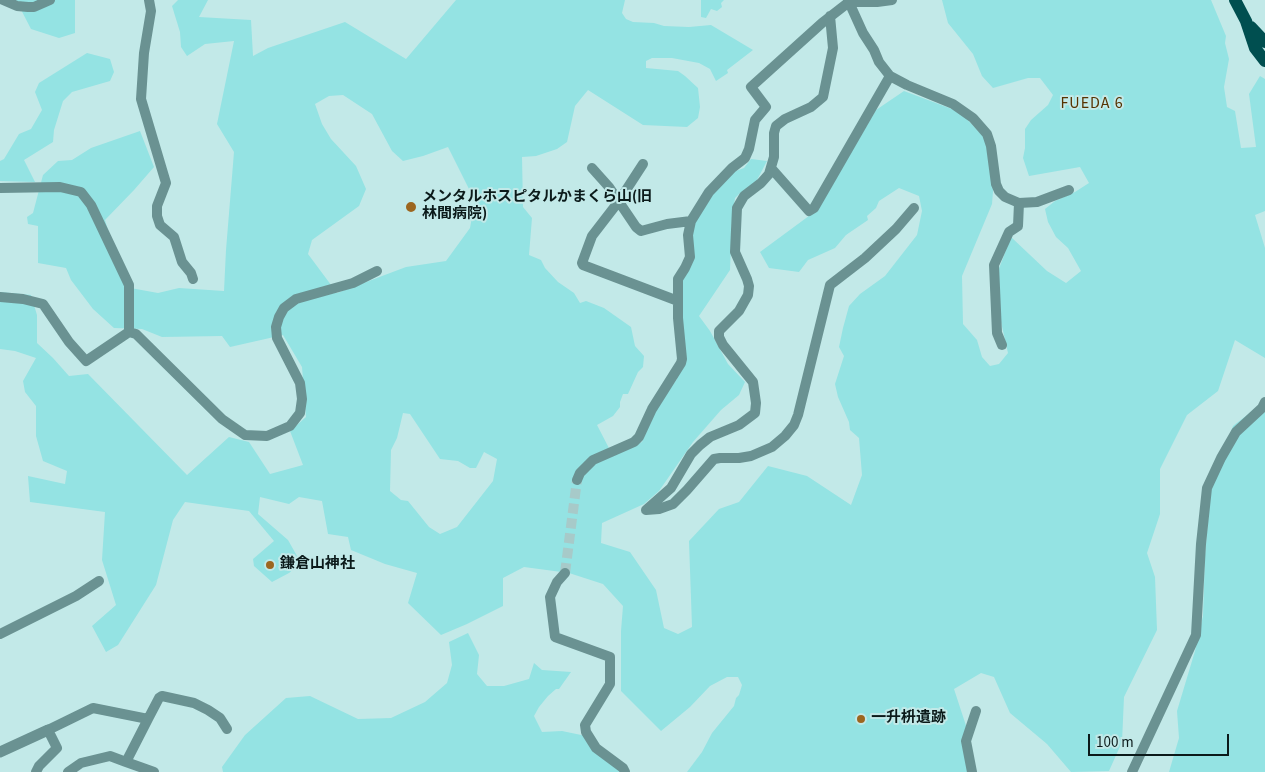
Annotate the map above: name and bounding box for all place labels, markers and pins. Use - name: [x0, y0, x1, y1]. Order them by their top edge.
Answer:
- place label: メンタルホスピタルかまくら山(旧 林間病院): [422, 189, 652, 224]
- marker: メンタルホスピタルかまくら山(旧 林間病院): [404, 200, 418, 214]
- place label: 鎌倉山神社: [280, 556, 355, 574]
- marker: 鎌倉山神社: [264, 559, 276, 571]
- place label: 一升枡遺跡: [871, 710, 946, 728]
- marker: 一升枡遺跡: [855, 713, 867, 725]

